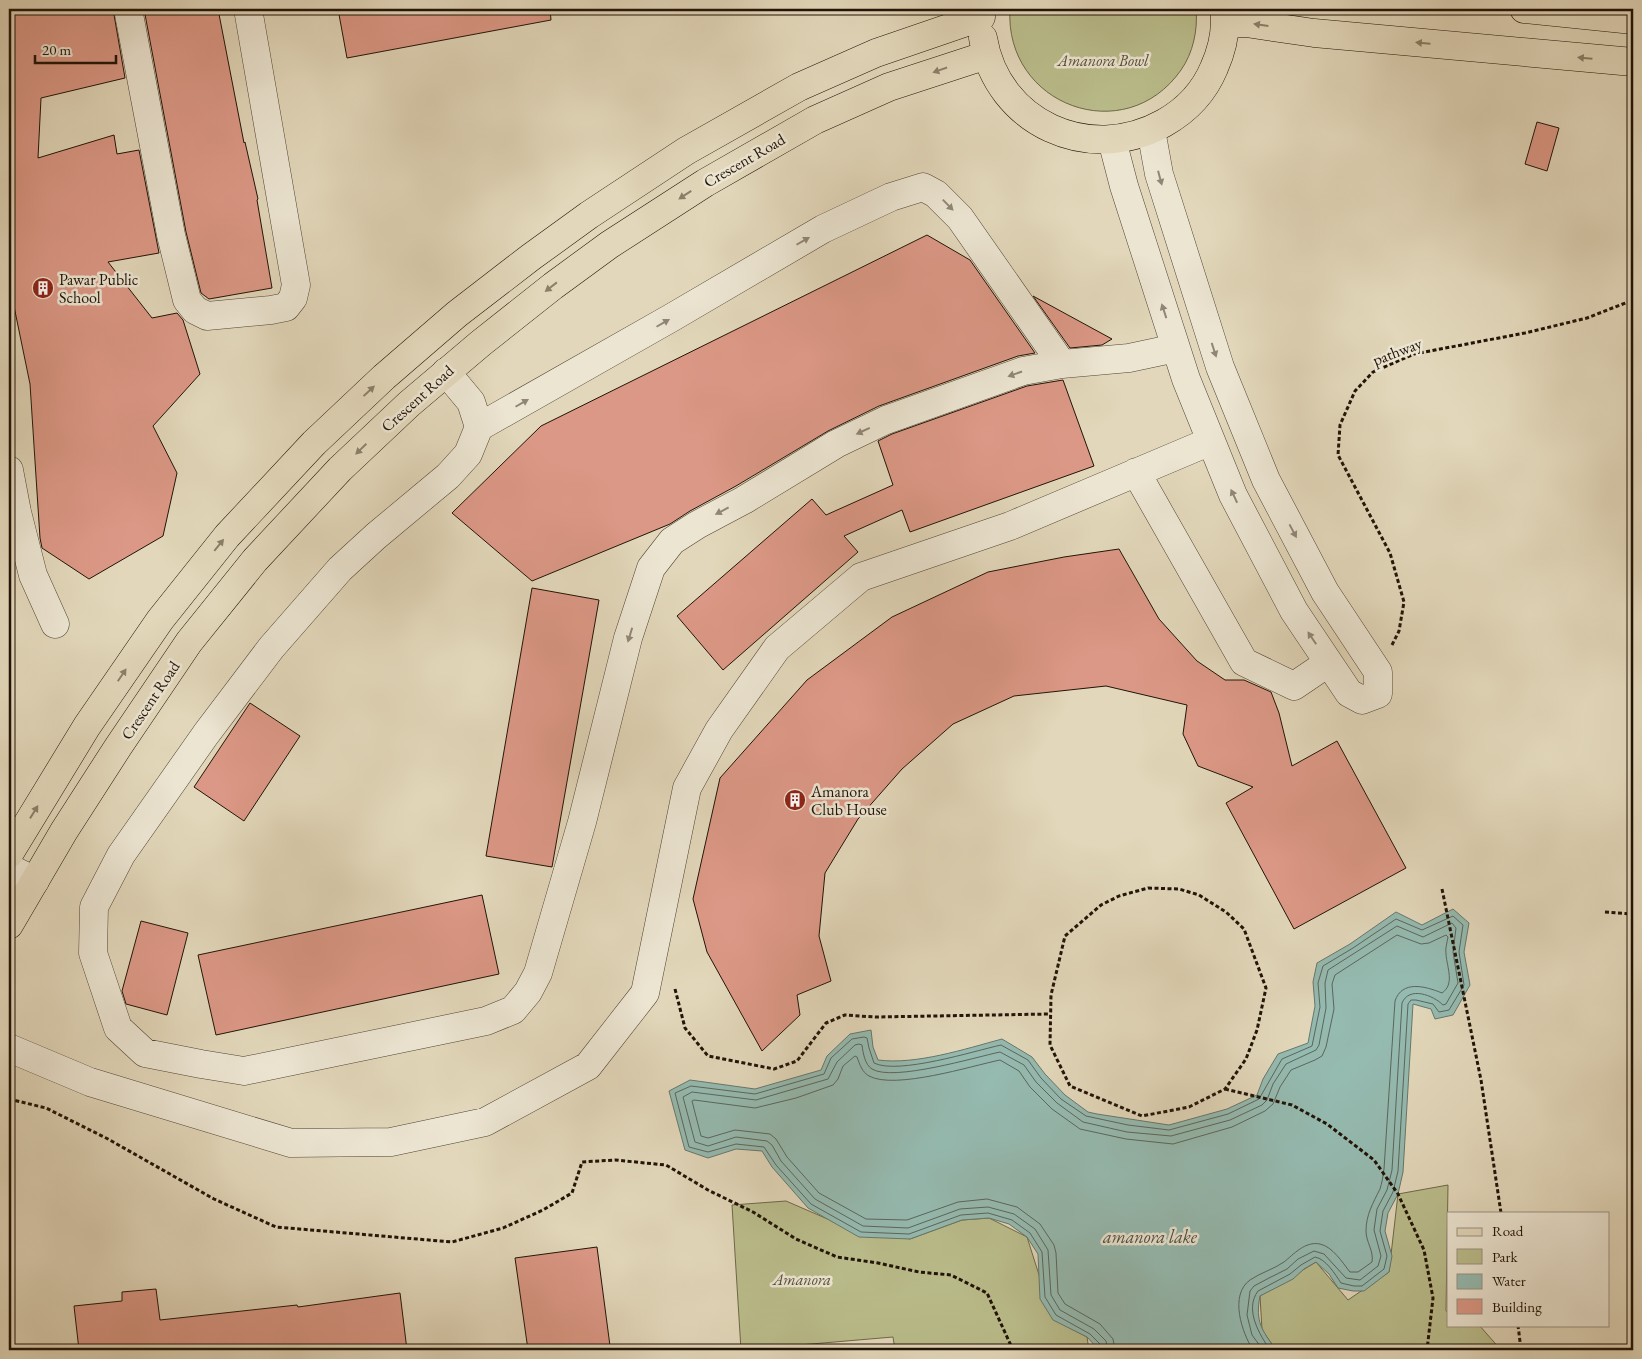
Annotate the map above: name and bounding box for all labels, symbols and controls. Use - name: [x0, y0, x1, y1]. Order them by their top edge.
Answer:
- one-way arrow: [1253, 21, 1269, 29]
- scale bar: [35, 32, 116, 64]
- one-way arrow: [1415, 39, 1431, 47]
- text: 20 m: [42, 40, 71, 59]
- park label: Amanora Bowl: [1056, 50, 1149, 71]
- one-way arrow: [1576, 54, 1592, 62]
- one-way arrow: [933, 67, 948, 75]
- street label: Crescent Road: [700, 128, 790, 192]
- one-way arrow: [1156, 171, 1164, 186]
- one-way arrow: [679, 190, 692, 200]
- one-way arrow: [942, 199, 954, 211]
- one-way arrow: [797, 236, 810, 245]
- place label: Pawar Public School: [59, 269, 138, 308]
- building icon: Pawar Public School: [31, 276, 55, 300]
- one-way arrow: [545, 282, 558, 293]
- one-way arrow: [1160, 304, 1167, 319]
- one-way arrow: [656, 319, 670, 327]
- street label: pathway: [1370, 332, 1426, 370]
- one-way arrow: [1211, 342, 1219, 357]
- street label: Crescent Road: [377, 360, 459, 437]
- one-way arrow: [1007, 370, 1022, 378]
- one-way arrow: [363, 385, 375, 397]
- one-way arrow: [514, 399, 529, 407]
- one-way arrow: [856, 427, 870, 435]
- one-way arrow: [356, 443, 368, 455]
- one-way arrow: [1230, 489, 1238, 503]
- one-way arrow: [715, 507, 728, 516]
- one-way arrow: [1289, 524, 1297, 538]
- one-way arrow: [214, 539, 225, 552]
- one-way arrow: [625, 628, 633, 643]
- one-way arrow: [1307, 632, 1317, 645]
- street label: Crescent Road: [116, 656, 185, 744]
- one-way arrow: [117, 669, 127, 682]
- place label: Amanora Club House: [810, 781, 887, 820]
- building icon: Amanora Club House: [783, 788, 807, 812]
- one-way arrow: [29, 805, 38, 818]
- legend: [1447, 1212, 1610, 1326]
- text: Road: [1492, 1221, 1524, 1240]
- water label: amanora lake: [1102, 1225, 1198, 1248]
- text: Park: [1492, 1247, 1519, 1266]
- park label: Amanora: [772, 1269, 831, 1290]
- text: Water: [1492, 1271, 1526, 1290]
- text: Building: [1492, 1297, 1542, 1316]

